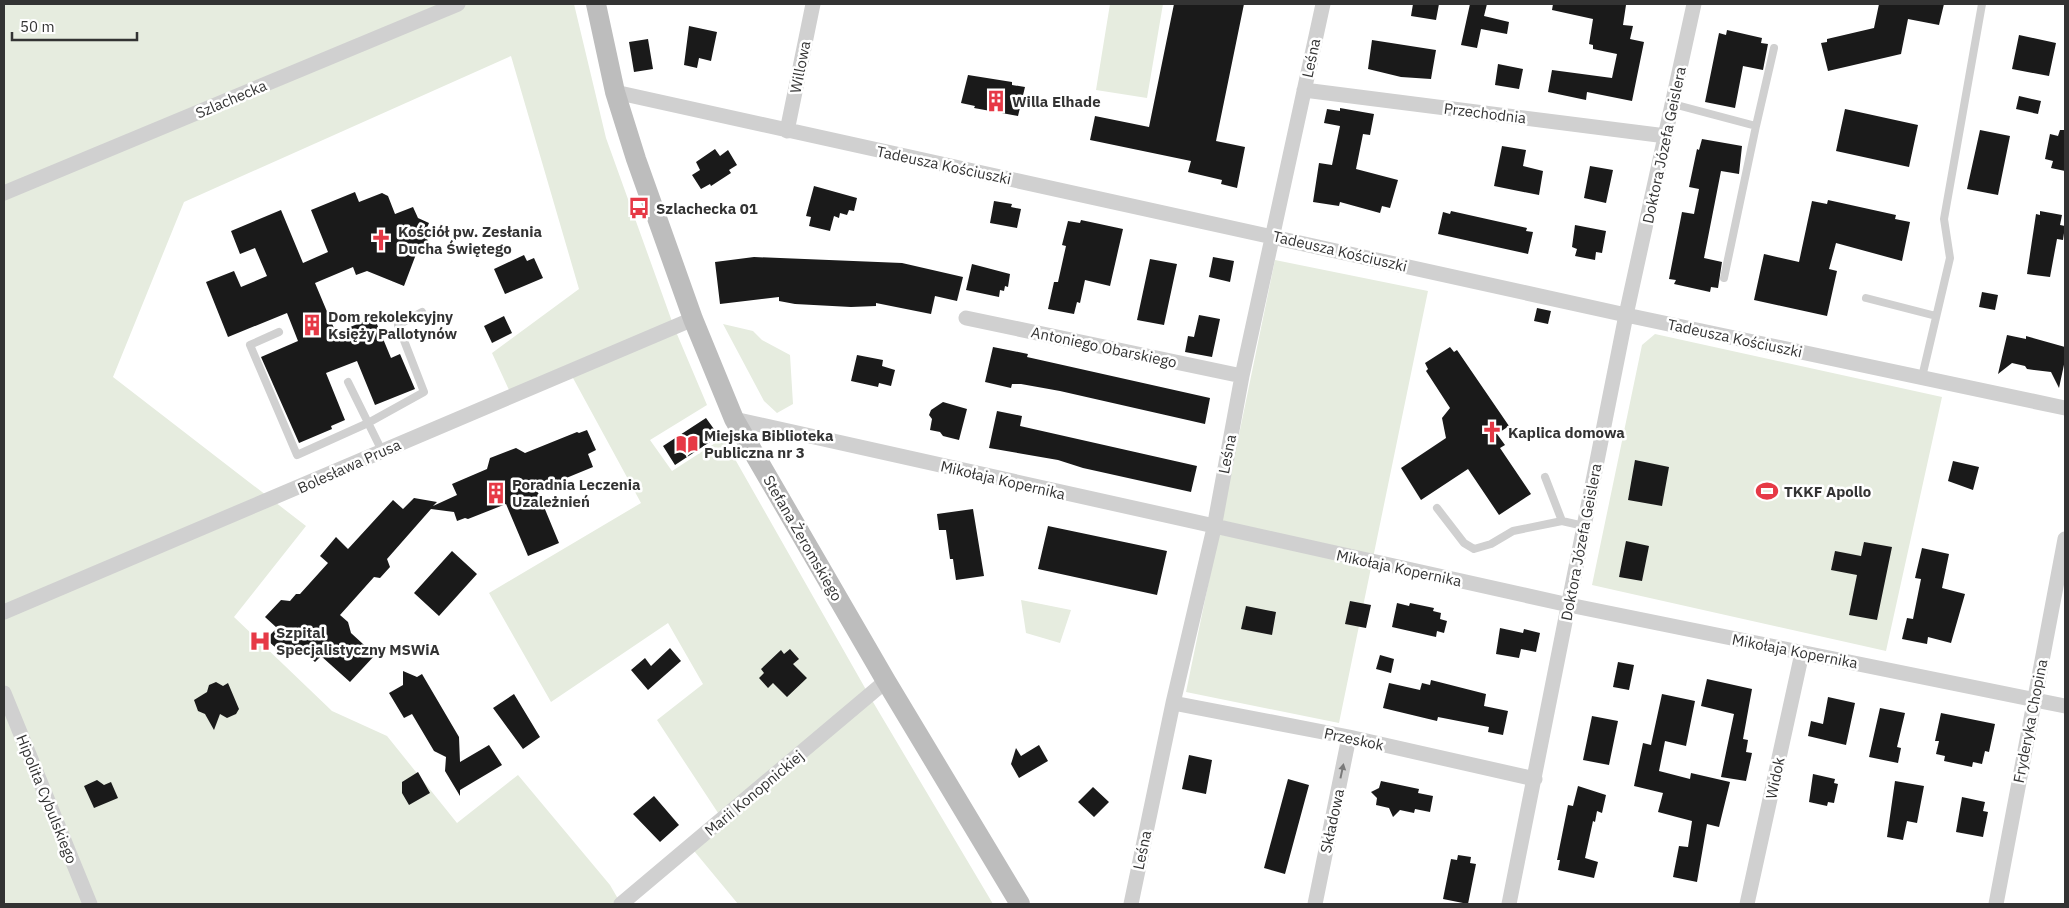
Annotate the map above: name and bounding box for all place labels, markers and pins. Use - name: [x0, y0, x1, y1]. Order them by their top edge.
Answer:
- building icon: Willa Elhade: [983, 88, 1009, 114]
- place label: Willa Elhade: [1012, 92, 1101, 111]
- bus stop icon: Szlachecka 01: [626, 195, 652, 221]
- place label: Szlachecka 01: [656, 199, 758, 218]
- place label: Kościół pw. Zesłania Ducha Świętego: [398, 222, 543, 258]
- church icon: Kościół pw. Zesłania Ducha Świętego: [368, 227, 394, 253]
- place label: Dom rekolekcyjny Księży Pallotynów: [328, 307, 457, 343]
- building icon: Dom rekolekcyjny Księży Pallotynów: [299, 312, 325, 338]
- church icon: Kaplica domowa: [1479, 419, 1505, 445]
- place label: Kaplica domowa: [1508, 423, 1625, 442]
- place label: Miejska Biblioteka Publiczna nr 3: [704, 426, 834, 462]
- library icon: Miejska Biblioteka Publiczna nr 3: [674, 431, 700, 457]
- place label: Poradnia Leczenia Uzależnień: [512, 475, 641, 511]
- sports icon: TKKF Apollo: [1754, 478, 1780, 504]
- building icon: Poradnia Leczenia Uzależnień: [483, 480, 509, 506]
- place label: TKKF Apollo: [1784, 482, 1871, 501]
- place label: Szpital Specjalistyczny MSWiA: [276, 623, 440, 659]
- hospital icon: Szpital Specjalistyczny MSWiA: [247, 628, 273, 654]

